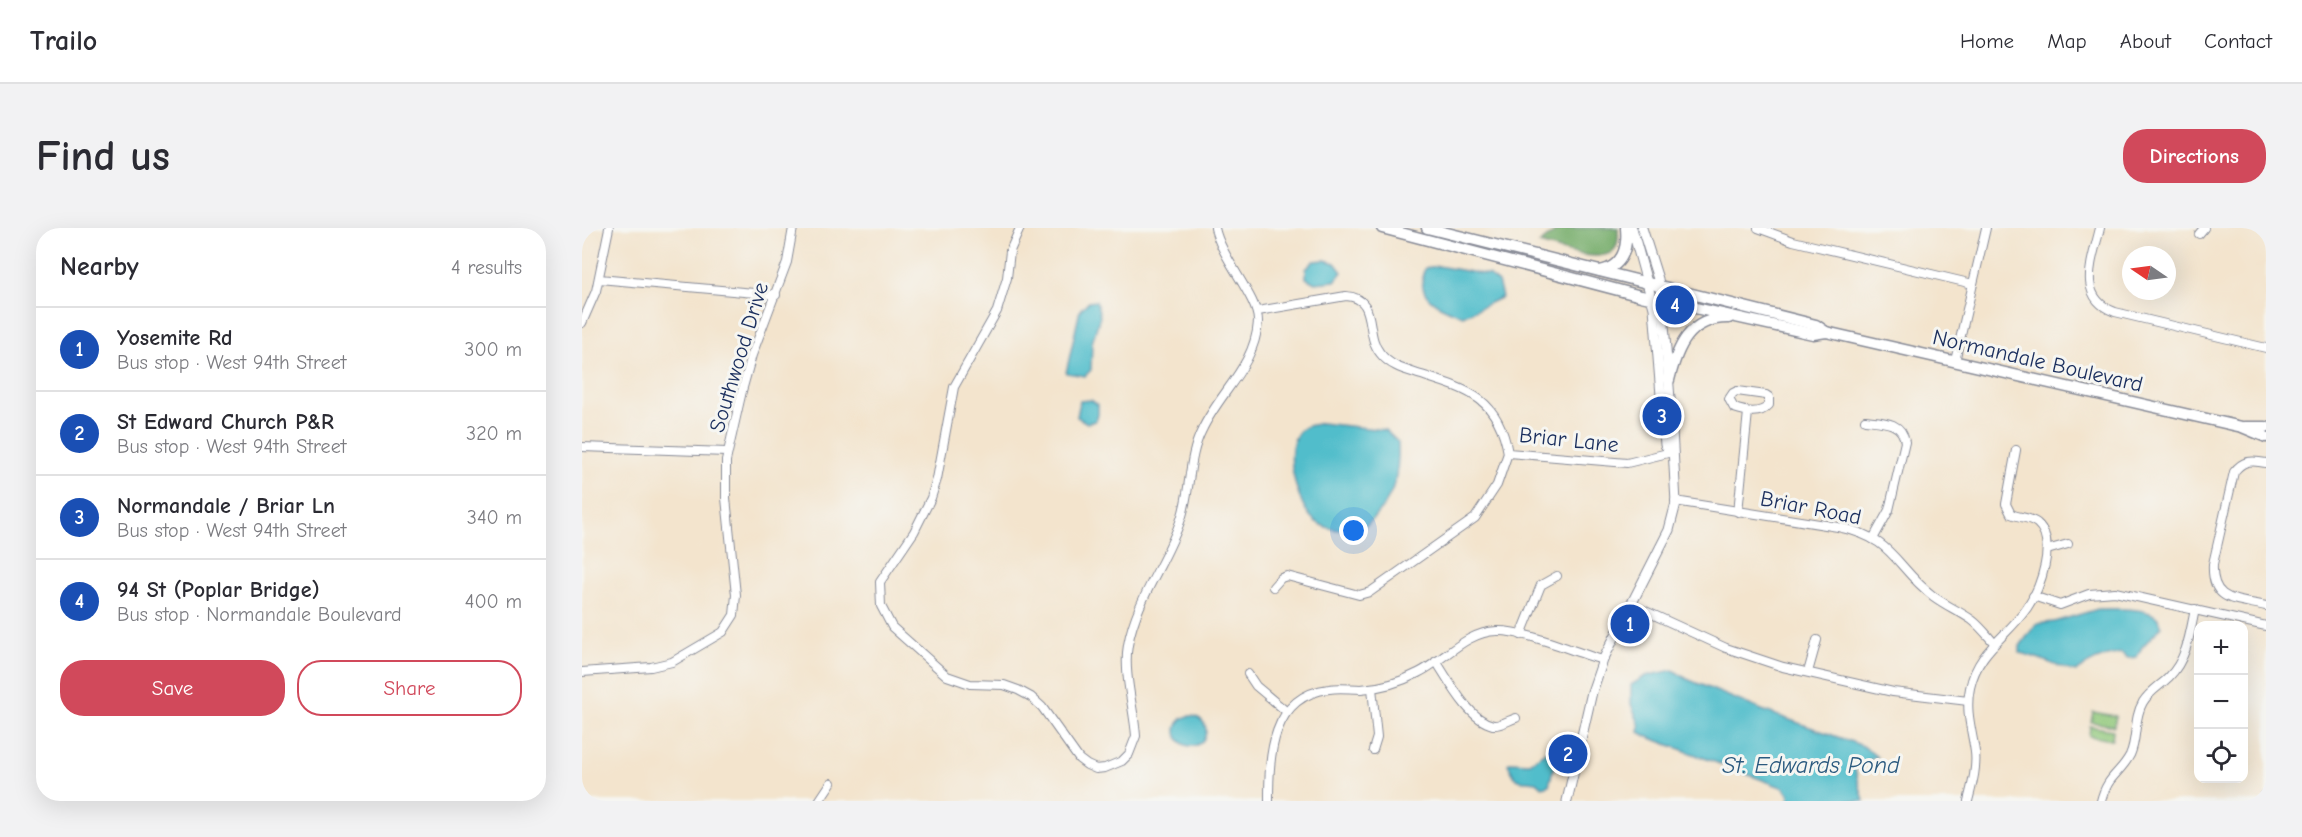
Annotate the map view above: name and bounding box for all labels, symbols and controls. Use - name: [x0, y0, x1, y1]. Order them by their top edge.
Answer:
- text: Trailo: [30, 25, 97, 57]
- text: Home: [1960, 29, 2014, 53]
- text: Map: [2047, 29, 2087, 53]
- text: About: [2120, 29, 2171, 53]
- text: Contact: [2204, 29, 2272, 53]
- button: Directions: [2123, 129, 2266, 183]
- text: Find us: [36, 132, 170, 181]
- north arrow: [2122, 246, 2176, 300]
- text: Nearby: [60, 252, 139, 282]
- text: 4 results: [451, 256, 522, 279]
- street label: Southwood Drive: [704, 279, 774, 435]
- pin: 4: [1656, 282, 1694, 328]
- street label: Normandale Boulevard: [1930, 324, 2145, 398]
- text: Yosemite Rd: [117, 325, 233, 351]
- text: 1: [76, 338, 83, 361]
- text: 300 m: [464, 338, 522, 361]
- text: Bus stop · West 94th Street: [117, 351, 346, 374]
- pin: 3: [1642, 394, 1682, 438]
- text: St Edward Church P&R: [117, 409, 334, 435]
- text: 2: [75, 422, 84, 445]
- text: 320 m: [466, 422, 522, 445]
- street label: Briar Lane: [1518, 422, 1620, 458]
- text: Bus stop · West 94th Street: [117, 435, 346, 458]
- street label: Briar Road: [1758, 485, 1864, 531]
- text: Normandale / Briar Ln: [117, 493, 335, 519]
- text: 3: [75, 506, 84, 529]
- text: 340 m: [467, 506, 522, 529]
- your location: [1339, 516, 1368, 545]
- text: Bus stop · West 94th Street: [117, 519, 346, 542]
- text: 94 St (Poplar Bridge): [117, 577, 320, 603]
- text: 4: [75, 590, 84, 613]
- text: 400 m: [465, 590, 522, 613]
- pin: 1: [1610, 602, 1650, 646]
- text: Bus stop · Normandale Boulevard: [117, 603, 402, 626]
- map controls: [2194, 621, 2248, 783]
- button: +: [2194, 621, 2248, 675]
- button: Save: [60, 660, 285, 716]
- button: Share: [297, 660, 522, 716]
- button: −: [2194, 675, 2248, 729]
- button: locate: [2194, 729, 2248, 783]
- pin: 2: [1548, 732, 1588, 776]
- water label: St. Edwards Pond: [1722, 751, 1901, 779]

